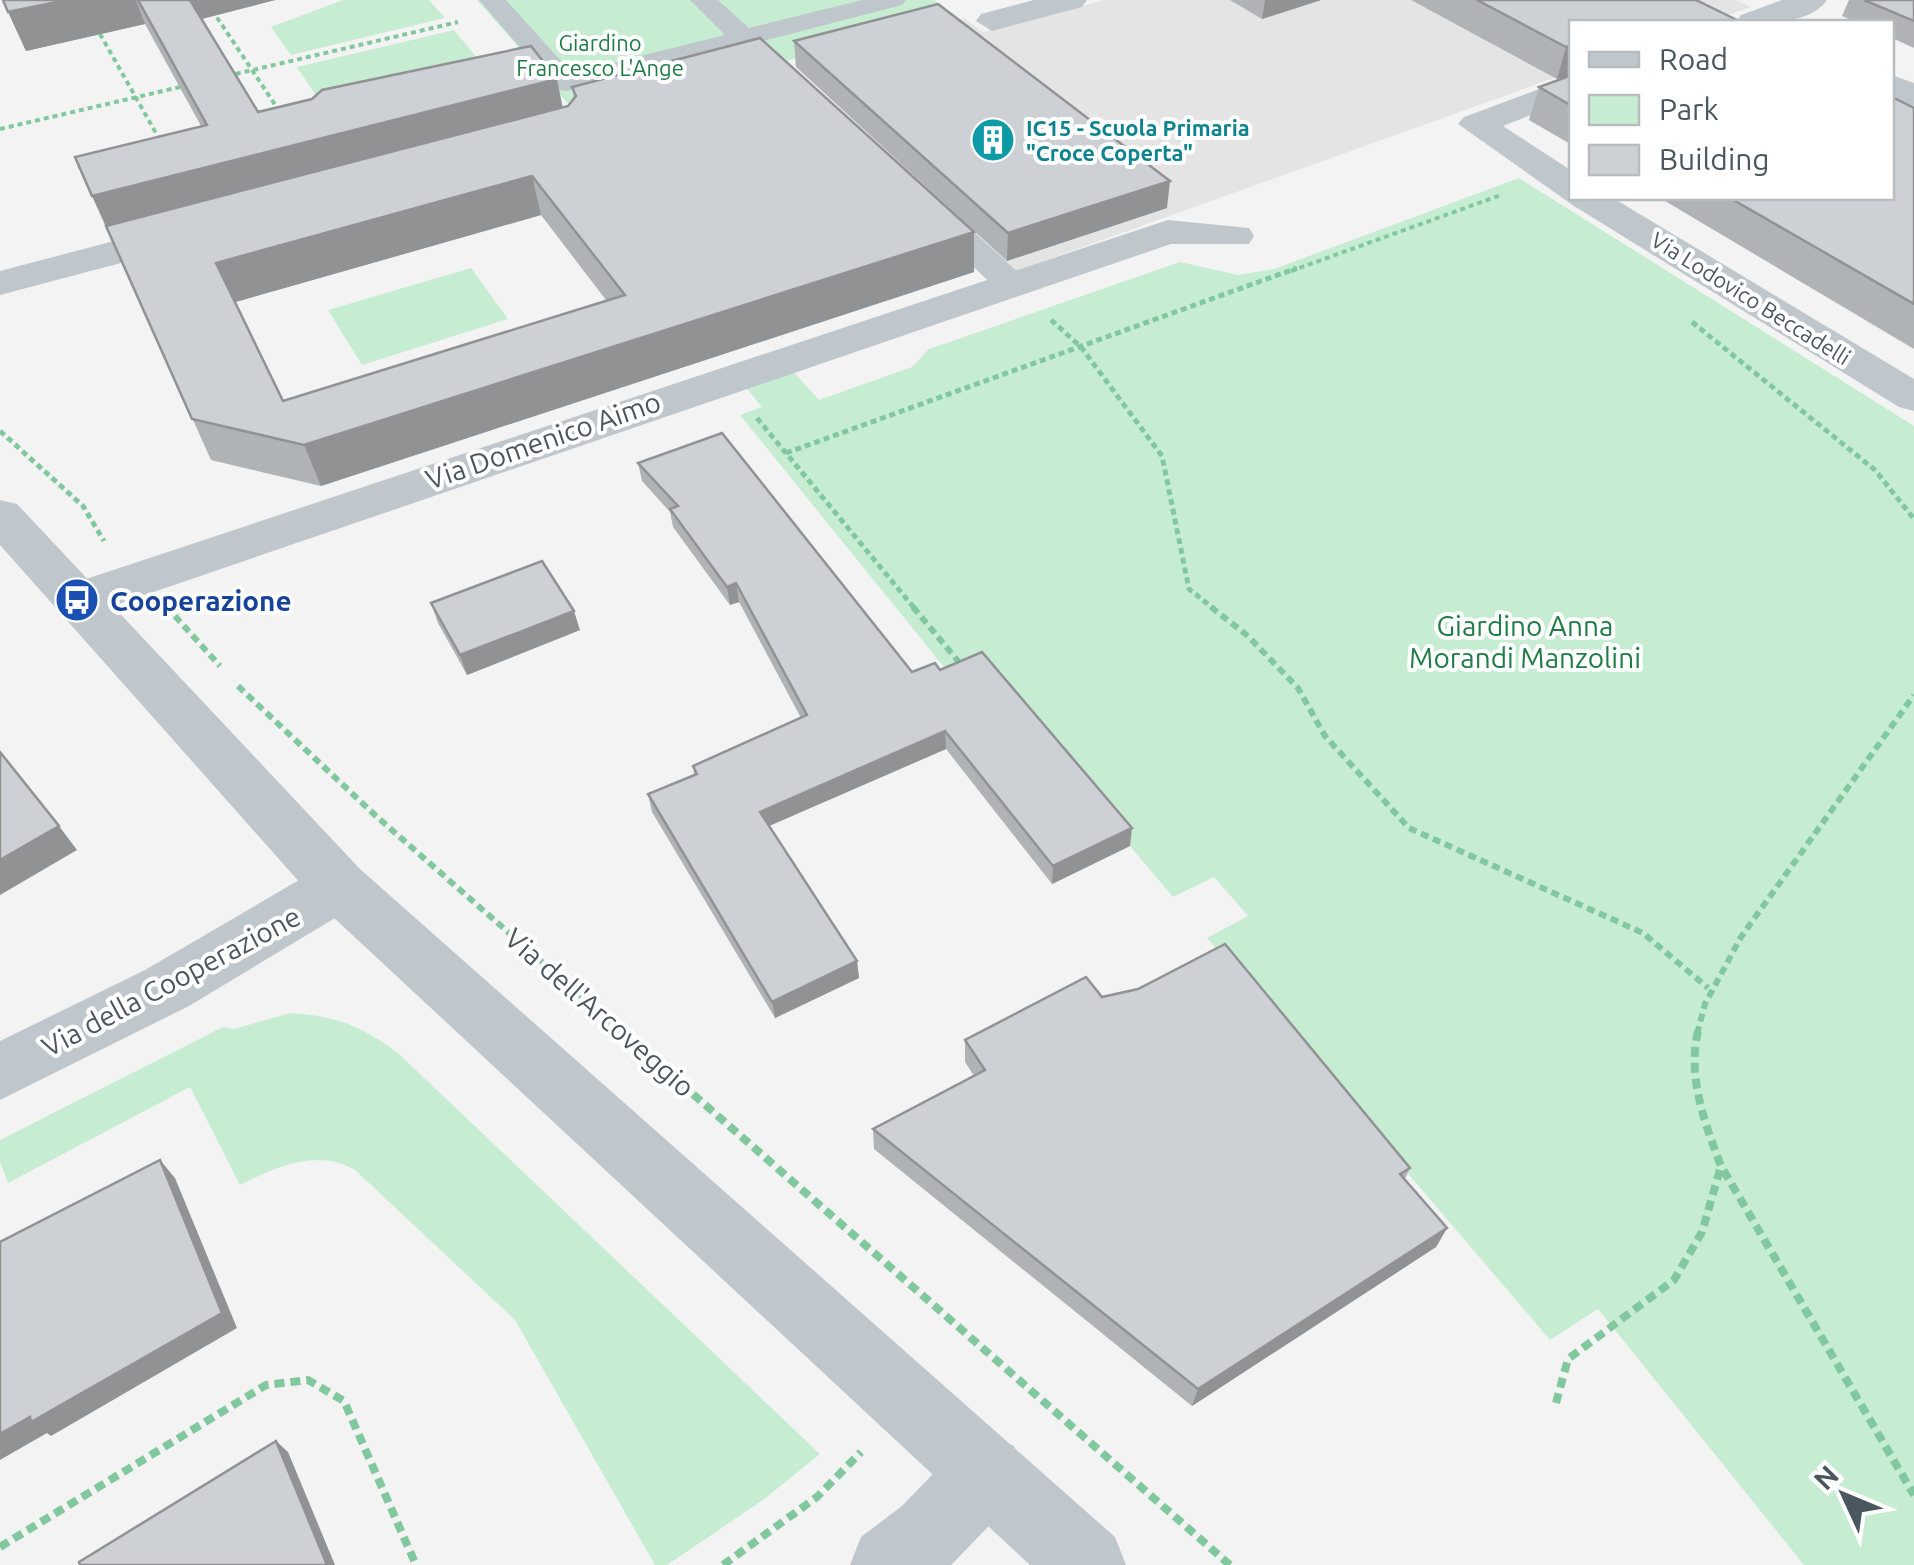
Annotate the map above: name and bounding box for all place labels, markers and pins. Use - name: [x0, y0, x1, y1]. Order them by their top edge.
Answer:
- place label: IC15 - Scuola Primaria "Croce Coperta": [1026, 115, 1250, 165]
- building icon: IC15 - Scuola Primaria "Croce Coperta": [970, 117, 1016, 163]
- bus stop icon: Cooperazione: [54, 577, 100, 623]
- place label: Cooperazione: [110, 585, 292, 616]

